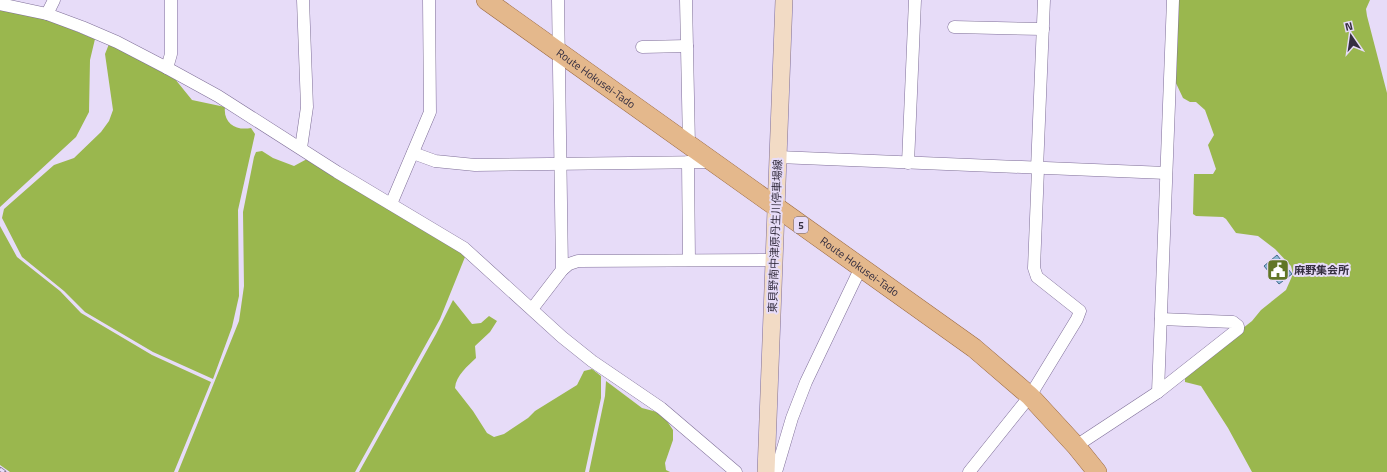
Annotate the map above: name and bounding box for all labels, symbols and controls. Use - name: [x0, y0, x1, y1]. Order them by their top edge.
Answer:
- north arrow: [1331, 16, 1371, 56]
- text: N: [1343, 18, 1354, 35]
- street label: Route Hokusei-Tado: [553, 45, 639, 112]
- street label: 東貝野南中津原丹生川停車場線: [764, 159, 786, 313]
- road number: 5: [794, 217, 808, 233]
- street label: Route Hokusei-Tado: [817, 233, 903, 300]
- public building icon: 麻野集会所: [1265, 257, 1291, 283]
- place label: 麻野集会所: [1294, 262, 1349, 278]

